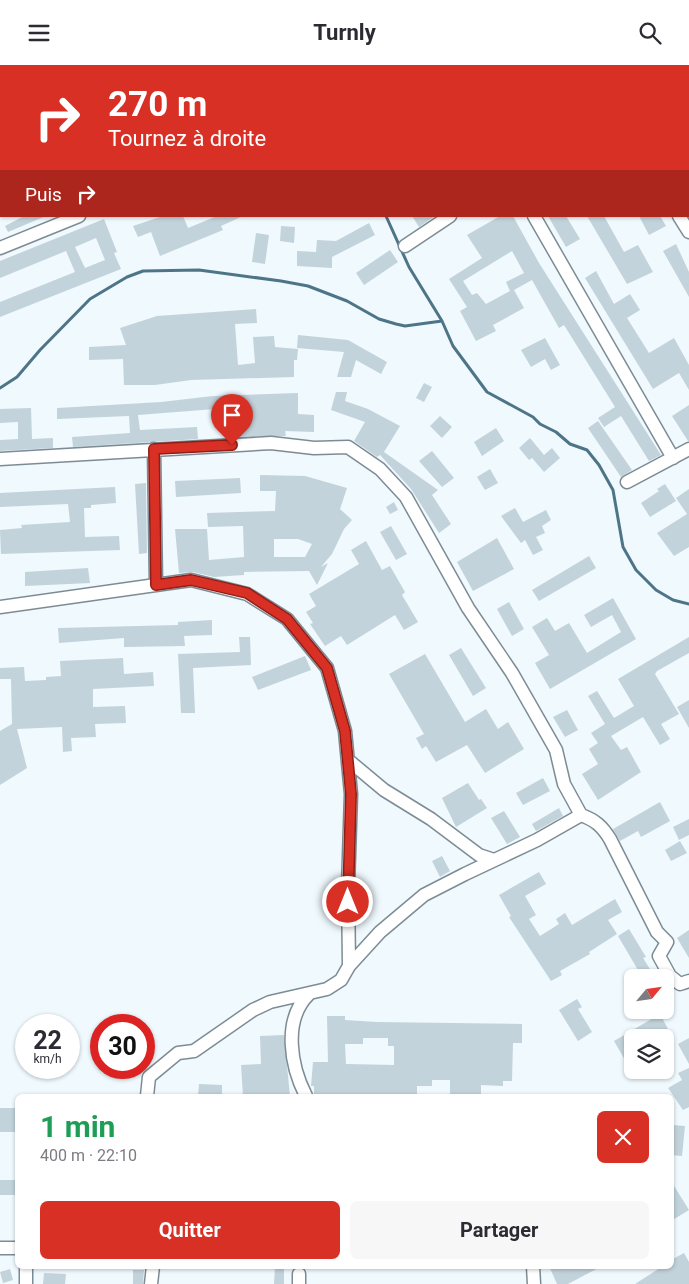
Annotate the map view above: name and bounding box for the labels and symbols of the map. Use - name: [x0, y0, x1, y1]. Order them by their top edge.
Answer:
- pin: [211, 394, 253, 445]
- position arrow: [321, 875, 373, 927]
- north arrow: [624, 969, 674, 1019]
- speed limit sign: 30: [90, 1014, 155, 1079]

